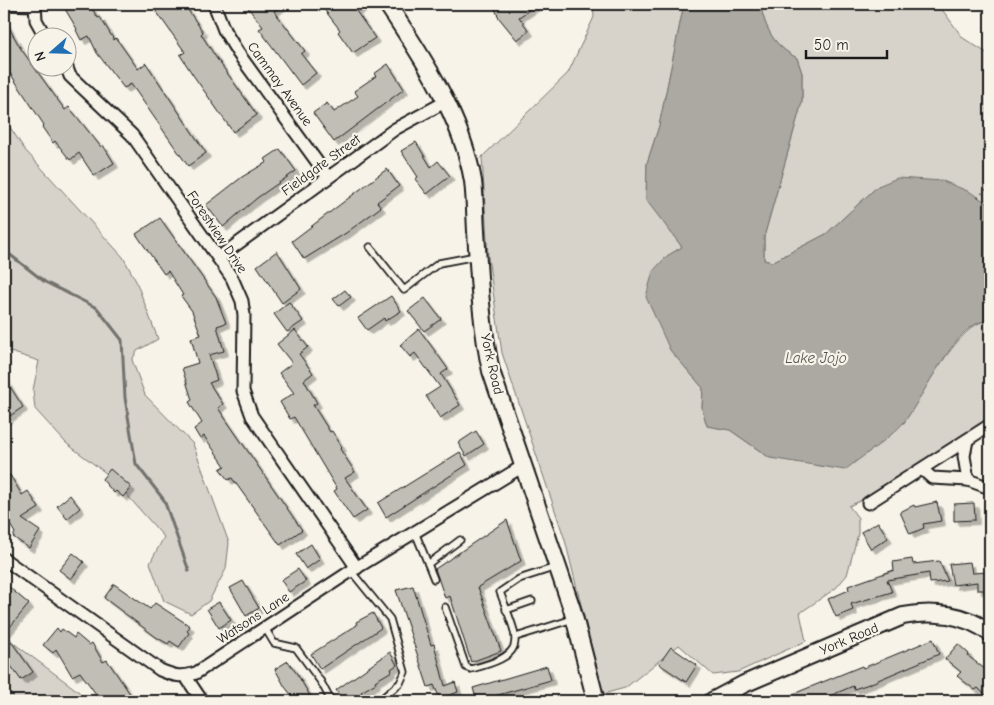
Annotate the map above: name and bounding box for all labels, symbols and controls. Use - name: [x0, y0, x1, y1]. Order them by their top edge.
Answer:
- north arrow: [28, 28, 78, 78]
- scale bar: [806, 28, 888, 60]
- text: 50 m: [814, 36, 849, 54]
- street label: Cammay Avenue: [244, 39, 316, 129]
- text: N: [31, 49, 50, 63]
- street label: Fieldgate Street: [278, 130, 365, 199]
- street label: Forestview Drive: [183, 187, 251, 277]
- street label: York Road: [477, 332, 507, 396]
- water label: Lake Jojo: [785, 349, 847, 367]
- street label: Watsons Lane: [214, 588, 292, 648]
- street label: York Road: [817, 619, 881, 659]

